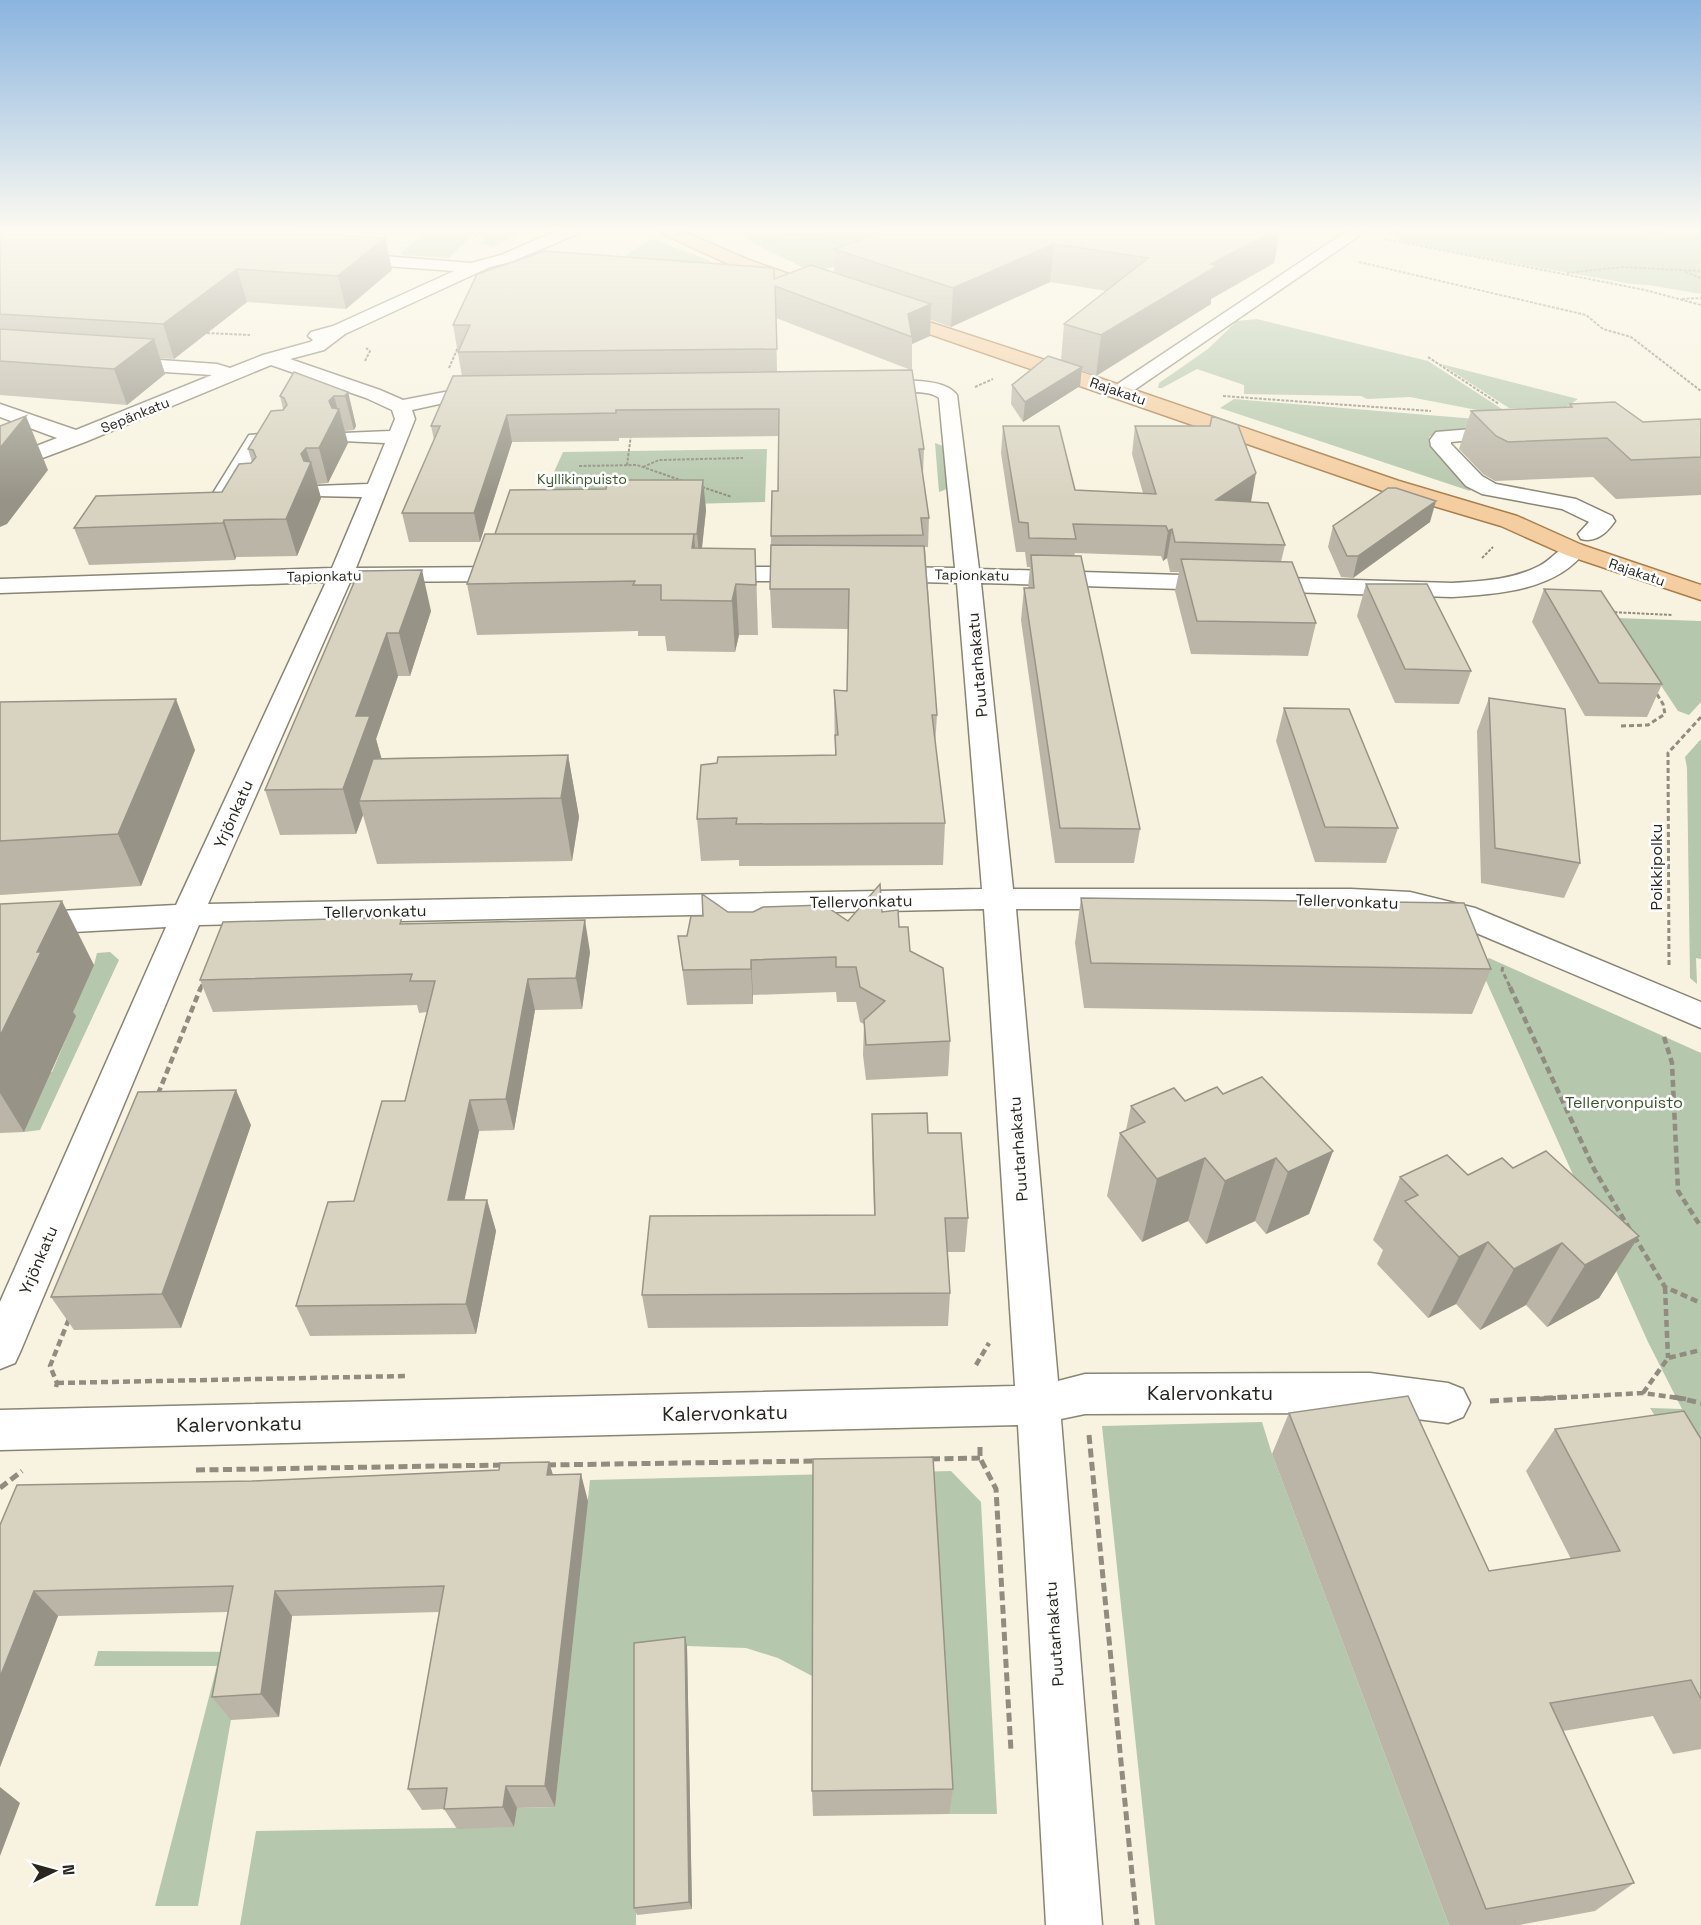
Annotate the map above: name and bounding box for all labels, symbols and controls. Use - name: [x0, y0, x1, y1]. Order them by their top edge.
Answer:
- street label: Rajakatu: [1087, 373, 1149, 409]
- street label: Sepänkatu: [98, 393, 172, 437]
- park label: Kyllikinpuisto: [537, 470, 627, 488]
- street label: Rajakatu: [1606, 554, 1668, 590]
- street label: Tapionkatu: [934, 565, 1010, 585]
- street label: Tapionkatu: [286, 566, 362, 586]
- street label: Puutarhakatu: [962, 612, 993, 718]
- street label: Yrjönkatu: [209, 777, 258, 852]
- street label: Poikkipolku: [1646, 824, 1667, 910]
- street label: Tellervonkatu: [1295, 889, 1399, 914]
- street label: Tellervonkatu: [809, 890, 913, 913]
- street label: Tellervonkatu: [323, 900, 427, 923]
- park label: Tellervonpuisto: [1565, 1092, 1683, 1113]
- street label: Puutarhakatu: [1004, 1096, 1033, 1202]
- street label: Yrjönkatu: [15, 1223, 62, 1298]
- street label: Kalervonkatu: [1147, 1380, 1273, 1406]
- street label: Kalervonkatu: [662, 1399, 788, 1427]
- street label: Kalervonkatu: [176, 1410, 302, 1438]
- street label: Puutarhakatu: [1040, 1581, 1069, 1687]
- north arrow: [24, 1841, 84, 1901]
- text: N: [58, 1863, 79, 1876]

